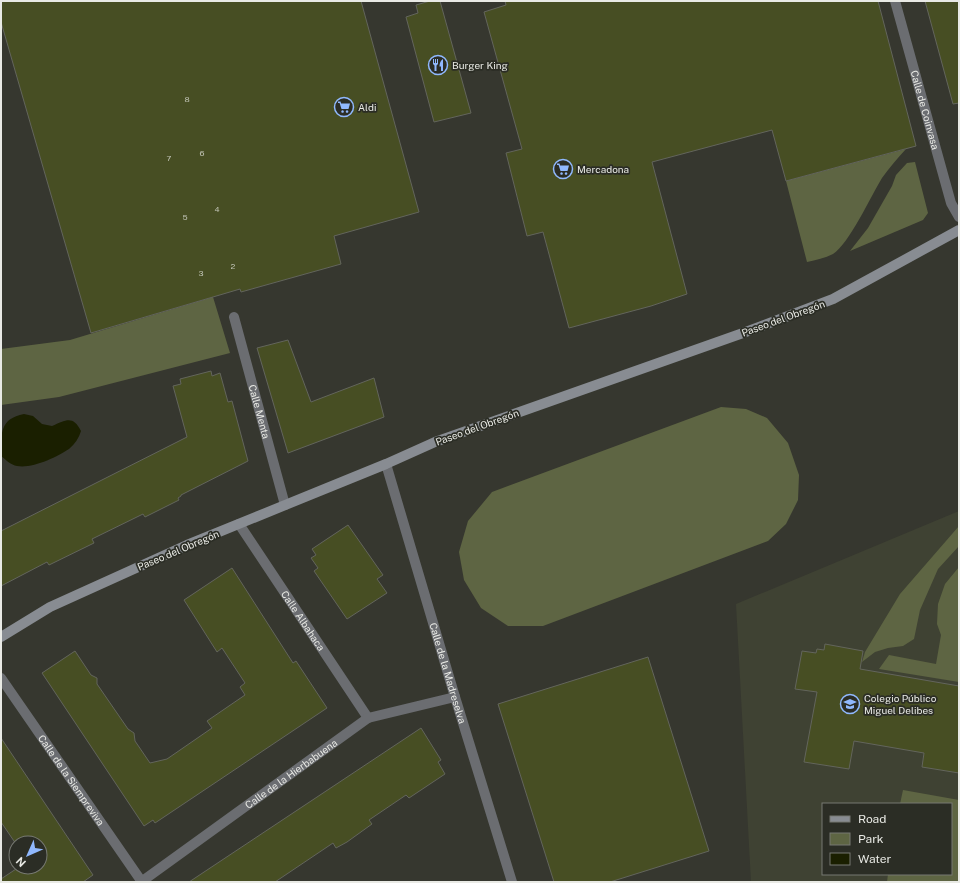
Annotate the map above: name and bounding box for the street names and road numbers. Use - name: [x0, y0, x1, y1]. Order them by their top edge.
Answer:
- street label: Calle de Coinvasa: [908, 69, 942, 151]
- street label: Paseo del Obregón: [740, 297, 826, 339]
- street label: Calle Menta: [247, 383, 273, 440]
- street label: Paseo del Obregón: [434, 406, 520, 448]
- street label: Paseo del Obregón: [135, 527, 221, 573]
- street label: Calle Albahaca: [279, 588, 328, 653]
- street label: Calle de la Madreselva: [427, 621, 469, 725]
- street label: Calle de la Siempreviva: [36, 732, 107, 828]
- street label: Calle de la Hierbabuena: [243, 736, 339, 811]

